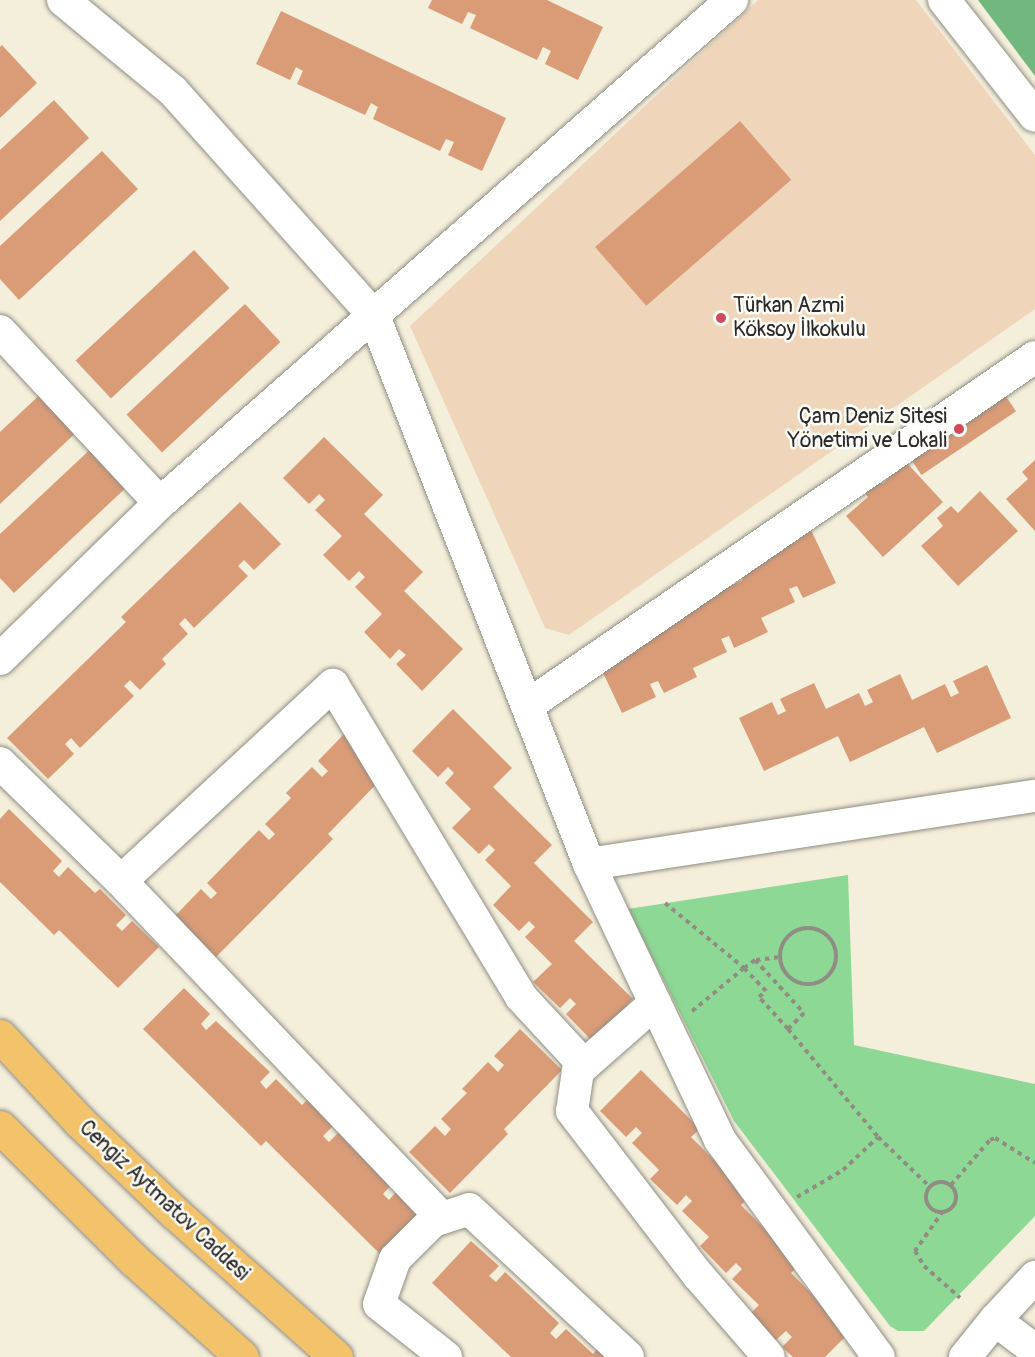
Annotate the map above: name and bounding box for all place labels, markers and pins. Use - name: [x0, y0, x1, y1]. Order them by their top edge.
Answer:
- place label: Türkan Azmi Köksoy İlkokulu: [733, 293, 866, 343]
- marker: Türkan Azmi Köksoy İlkokulu: [714, 311, 728, 325]
- place label: Çam Deniz Sitesi Yönetimi ve Lokali: [788, 404, 947, 454]
- marker: Çam Deniz Sitesi Yönetimi ve Lokali: [952, 422, 966, 436]

